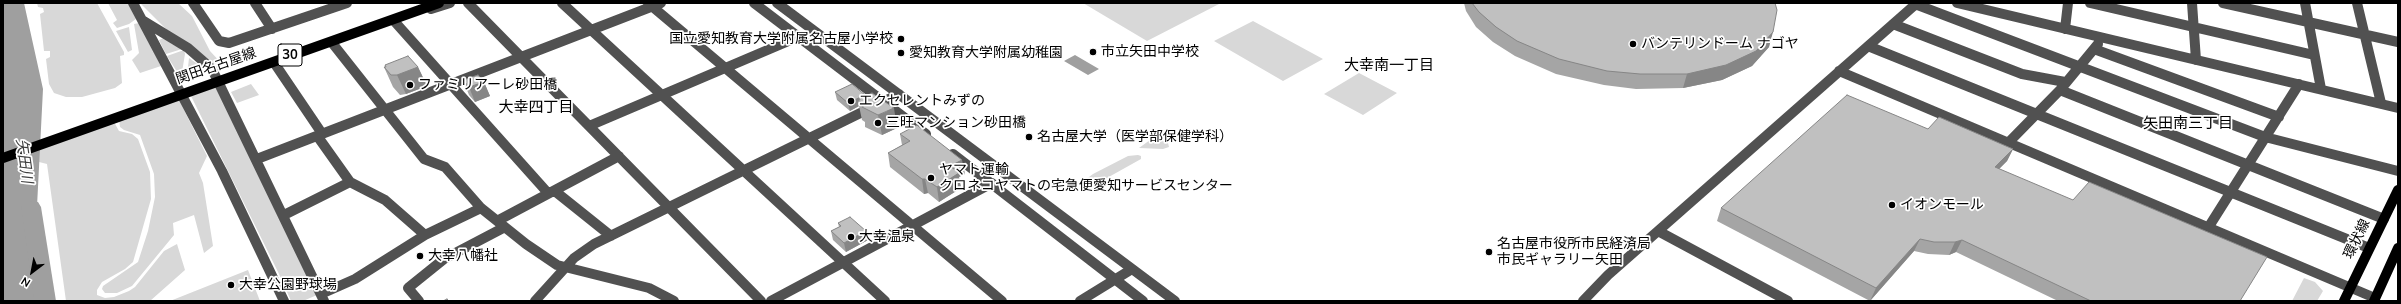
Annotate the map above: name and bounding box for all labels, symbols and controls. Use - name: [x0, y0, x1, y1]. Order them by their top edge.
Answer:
- place label: 国立愛知教育大学附属名古屋小学校: [669, 31, 893, 47]
- marker: 国立愛知教育大学附属名古屋小学校: [896, 34, 906, 44]
- place label: バンテリンドーム ナゴヤ: [1641, 36, 1799, 52]
- marker: バンテリンドーム ナゴヤ: [1628, 39, 1638, 49]
- street label: 関田名古屋線: [174, 44, 258, 88]
- road number: 30: [278, 44, 302, 66]
- place label: 市立矢田中学校: [1101, 44, 1199, 60]
- place label: 愛知教育大学附属幼稚園: [909, 45, 1063, 61]
- marker: 市立矢田中学校: [1088, 47, 1098, 57]
- marker: 愛知教育大学附属幼稚園: [896, 48, 906, 58]
- district label: 大幸南一丁目: [1344, 56, 1434, 74]
- place label: ファミリアーレ砂田橋: [418, 77, 557, 93]
- marker: ファミリアーレ砂田橋: [405, 80, 415, 90]
- place label: エクセレントみずの: [859, 93, 985, 109]
- marker: エクセレントみずの: [846, 96, 856, 106]
- district label: 大幸四丁目: [499, 98, 573, 116]
- district label: 矢田南三丁目: [2143, 114, 2233, 132]
- place label: 三旺マンション砂田橋: [886, 115, 1026, 131]
- marker: 三旺マンション砂田橋: [873, 118, 883, 128]
- place label: 名古屋大学（医学部保健学科）: [1037, 129, 1233, 145]
- marker: 名古屋大学（医学部保健学科）: [1024, 132, 1034, 142]
- water label: 矢田川: [12, 137, 36, 185]
- place label: ヤマト運輸 クロネコヤマトの宅急便愛知サービスセンター: [939, 162, 1233, 194]
- marker: ヤマト運輸 クロネコヤマトの宅急便愛知サービスセンター: [926, 173, 936, 183]
- place label: イオンモール: [1900, 197, 1984, 213]
- marker: イオンモール: [1887, 200, 1897, 210]
- street label: 環状線: [2340, 216, 2374, 262]
- place label: 大幸温泉: [859, 229, 915, 245]
- marker: 大幸温泉: [846, 232, 856, 242]
- place label: 名古屋市役所市民経済局 市民ギャラリー矢田: [1497, 236, 1651, 268]
- marker: 名古屋市役所市民経済局 市民ギャラリー矢田: [1484, 247, 1494, 257]
- place label: 大幸八幡社: [428, 248, 498, 264]
- marker: 大幸八幡社: [415, 251, 425, 261]
- north arrow: [12, 252, 52, 292]
- text: N: [18, 274, 33, 290]
- place label: 大幸公園野球場: [239, 277, 337, 293]
- marker: 大幸公園野球場: [226, 280, 236, 290]

